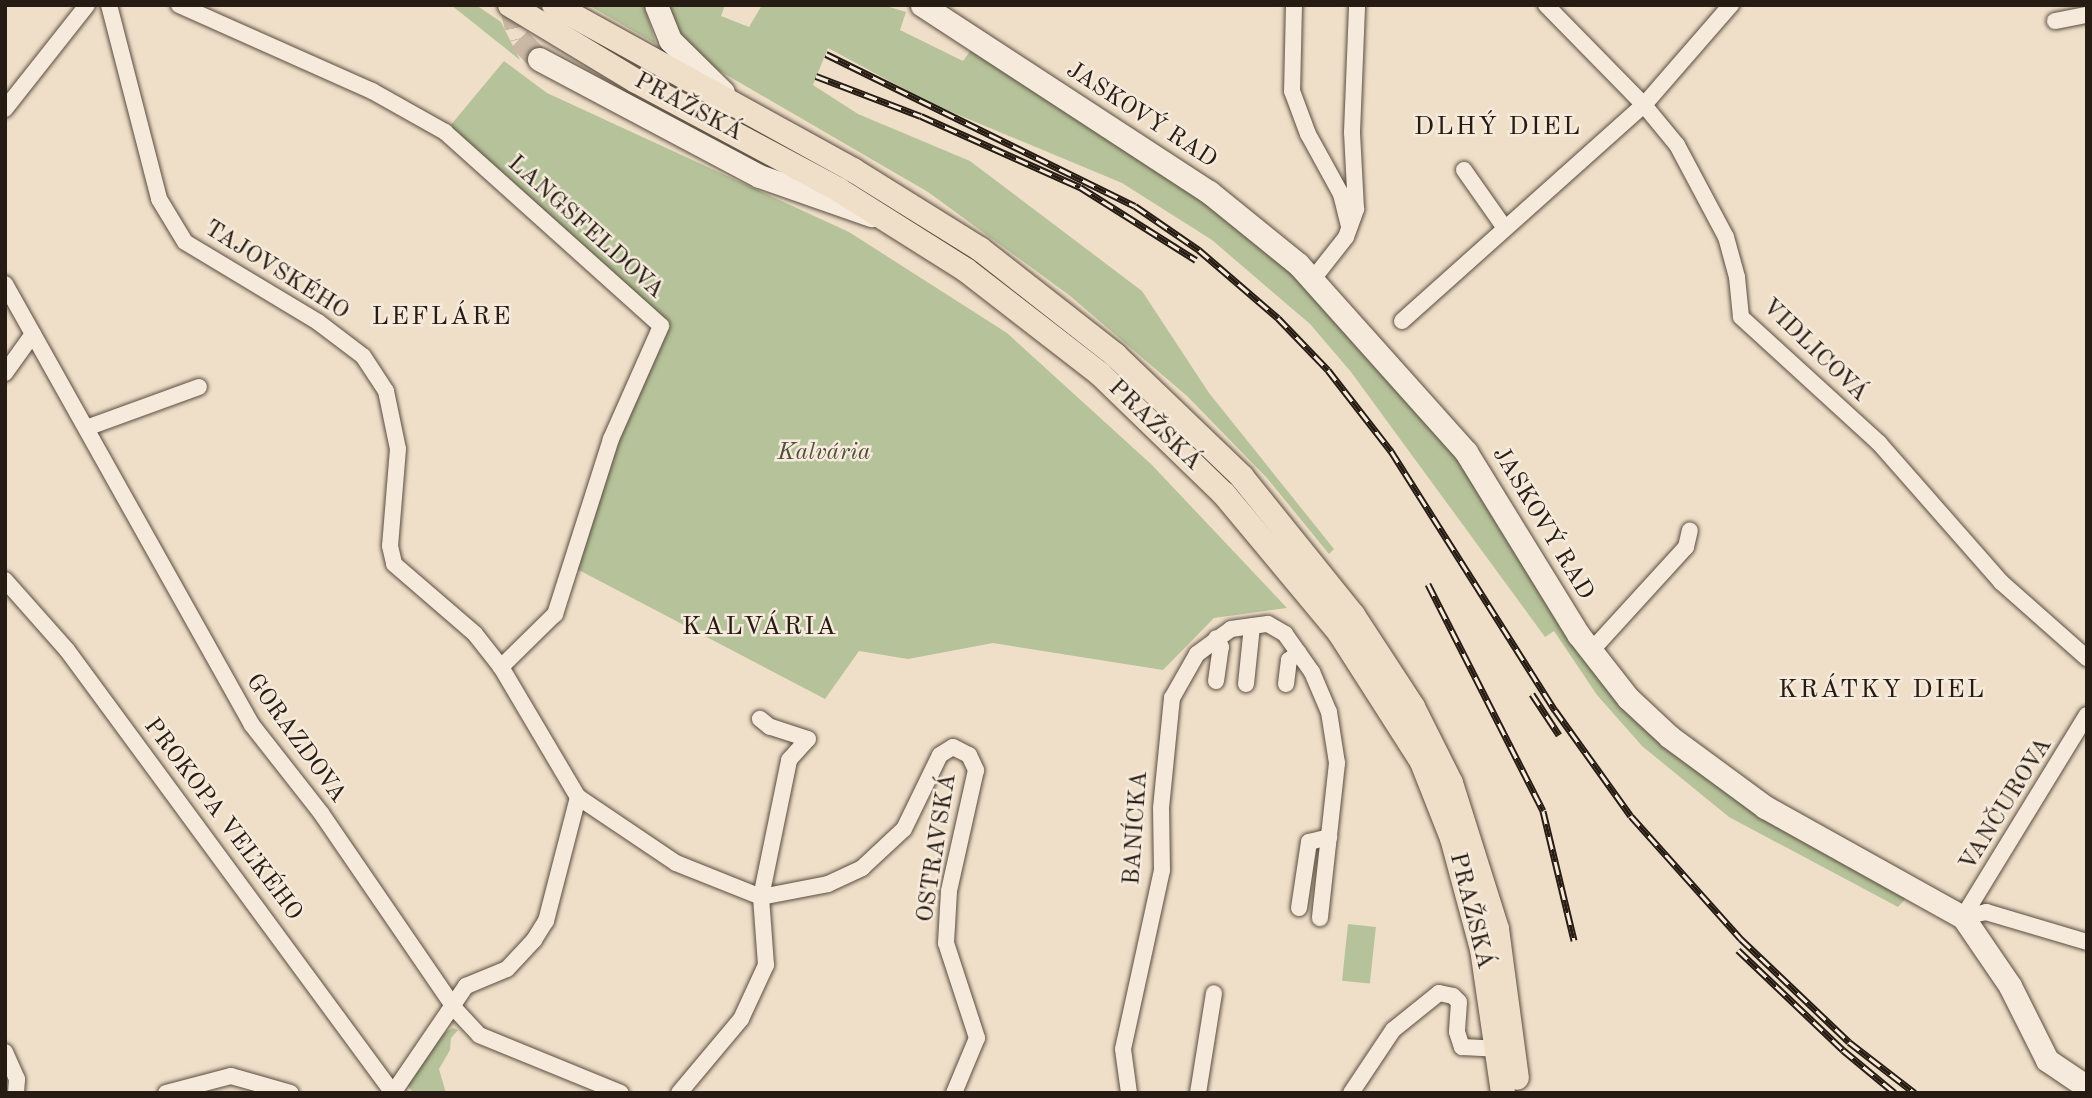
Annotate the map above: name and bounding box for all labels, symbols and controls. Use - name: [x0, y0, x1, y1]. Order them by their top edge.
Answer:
- street label: JASKOVÝ RAD: [1060, 57, 1222, 175]
- street label: PRAŽSKÁ: [629, 67, 747, 149]
- district label: DLHÝ DIEL: [1415, 112, 1581, 144]
- street label: LANGSFELDOVA: [501, 150, 669, 306]
- street label: TAJOVSKÉHO: [198, 215, 354, 327]
- street label: VIDLICOVÁ: [1755, 293, 1873, 409]
- district label: LEFLÁRE: [372, 302, 512, 334]
- street label: PRAŽSKÁ: [1101, 374, 1207, 478]
- park label: Kalvária: [777, 440, 871, 468]
- street label: JASKOVÝ RAD: [1485, 442, 1599, 606]
- district label: KALVÁRIA: [683, 612, 837, 644]
- street label: GORAZDOVA: [239, 669, 351, 809]
- district label: KRÁTKY DIEL: [1779, 675, 1985, 707]
- street label: PROKOPA VEĽKÉHO: [136, 713, 308, 927]
- street label: VANČUROVA: [1954, 733, 2060, 877]
- street label: BANÍCKA: [1119, 770, 1155, 886]
- street label: OSTRAVSKÁ: [912, 772, 964, 924]
- street label: PRAŽSKÁ: [1442, 850, 1498, 972]

